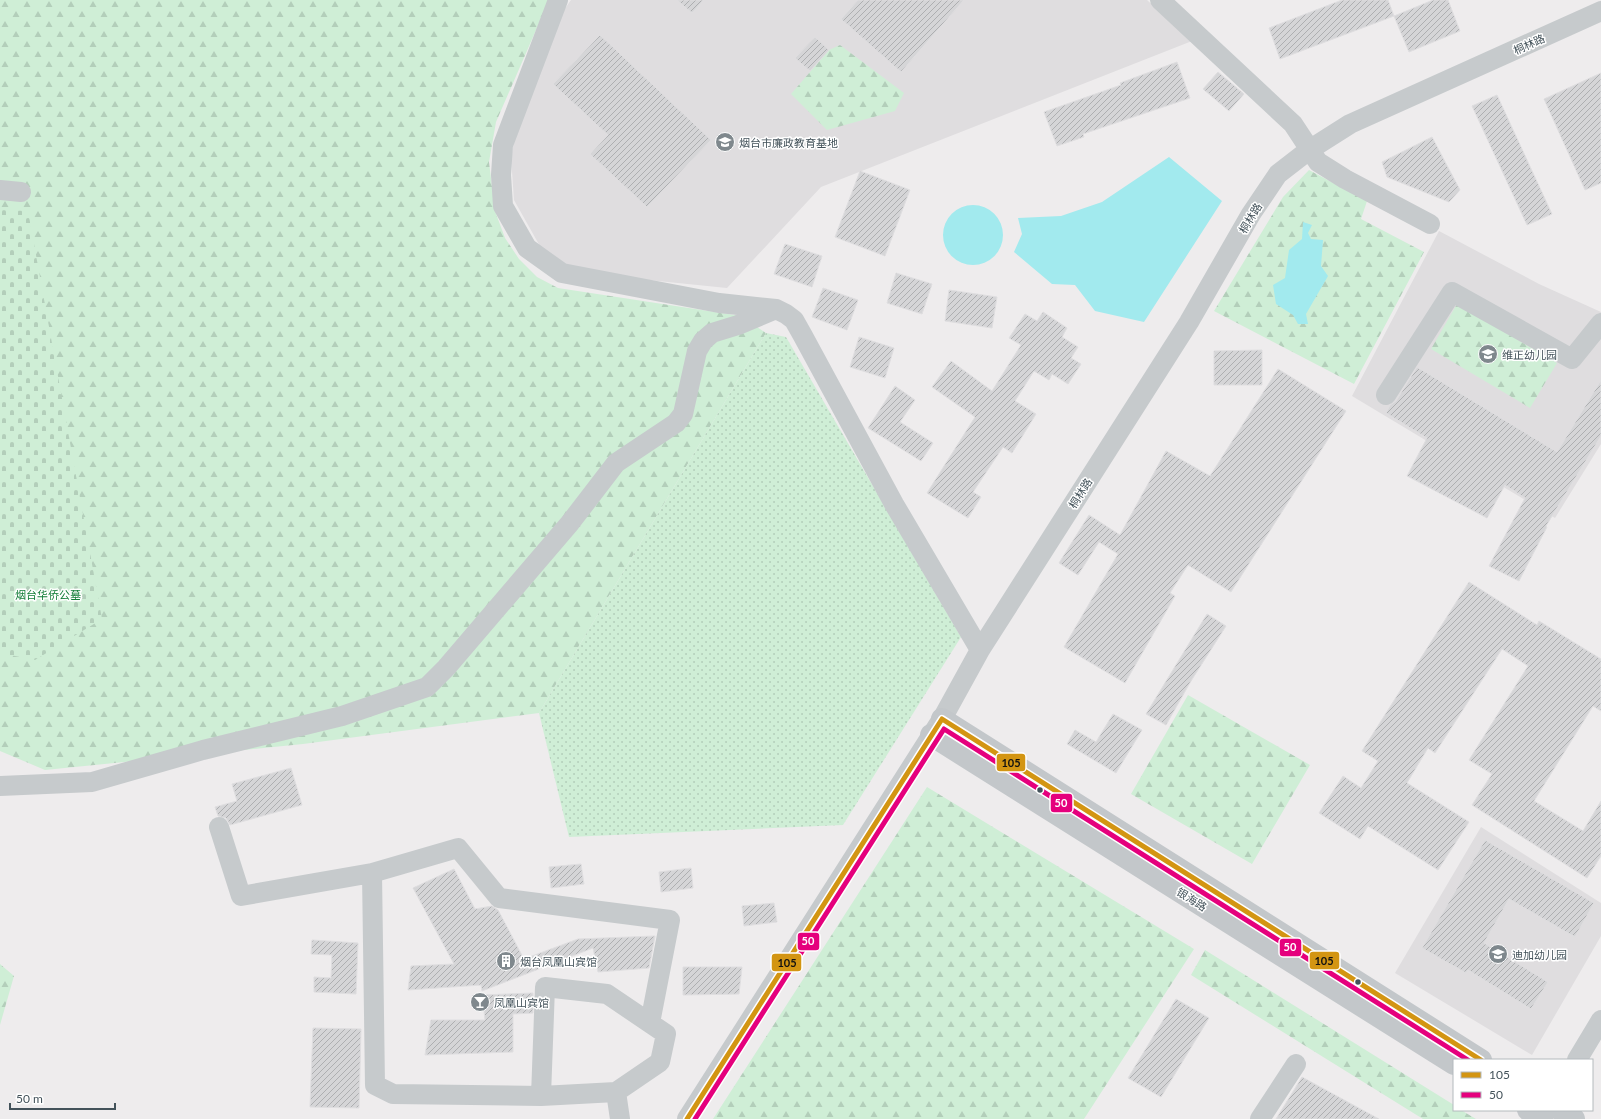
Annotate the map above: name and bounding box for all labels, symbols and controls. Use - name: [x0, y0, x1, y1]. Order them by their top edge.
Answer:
- street label: 桐林路: [1511, 31, 1547, 57]
- school or university icon: 烟台市廉政教育基地: [714, 131, 736, 153]
- place label: 烟台市廉政教育基地: [739, 136, 838, 149]
- street label: 桐林路: [1236, 201, 1264, 235]
- school or university icon: 维正幼儿园: [1477, 343, 1499, 365]
- place label: 维正幼儿园: [1502, 348, 1557, 361]
- street label: 桐林路: [1066, 476, 1094, 510]
- park label: 烟台华侨公墓: [15, 588, 81, 601]
- line badge: 105: [996, 753, 1026, 772]
- text: 105: [1001, 756, 1021, 769]
- unlabelled marker: [1035, 785, 1045, 795]
- line badge: 50: [1050, 793, 1073, 813]
- text: 50: [1055, 796, 1068, 809]
- street label: 银海路: [1175, 885, 1209, 913]
- line badge: 50: [797, 932, 820, 951]
- text: 50: [802, 934, 815, 947]
- line badge: 50: [1279, 938, 1302, 957]
- text: 50: [1284, 940, 1297, 953]
- school or university icon: 迪加幼儿园: [1487, 943, 1509, 965]
- place label: 迪加幼儿园: [1512, 948, 1567, 961]
- building icon: 烟台凤凰山宾馆: [495, 950, 517, 972]
- line badge: 105: [1309, 951, 1340, 970]
- line badge: 105: [771, 953, 802, 972]
- text: 105: [1314, 954, 1334, 967]
- place label: 烟台凤凰山宾馆: [520, 955, 597, 968]
- text: 105: [777, 956, 797, 969]
- unlabelled marker: [1353, 977, 1363, 987]
- bar icon: 凤凰山宾馆: [469, 991, 491, 1013]
- place label: 凤凰山宾馆: [494, 996, 549, 1009]
- legend: [1453, 1059, 1593, 1111]
- text: 105: [1489, 1067, 1510, 1082]
- scale bar: [10, 1085, 115, 1111]
- text: 50: [1489, 1087, 1503, 1102]
- text: 50 m: [16, 1091, 43, 1106]

